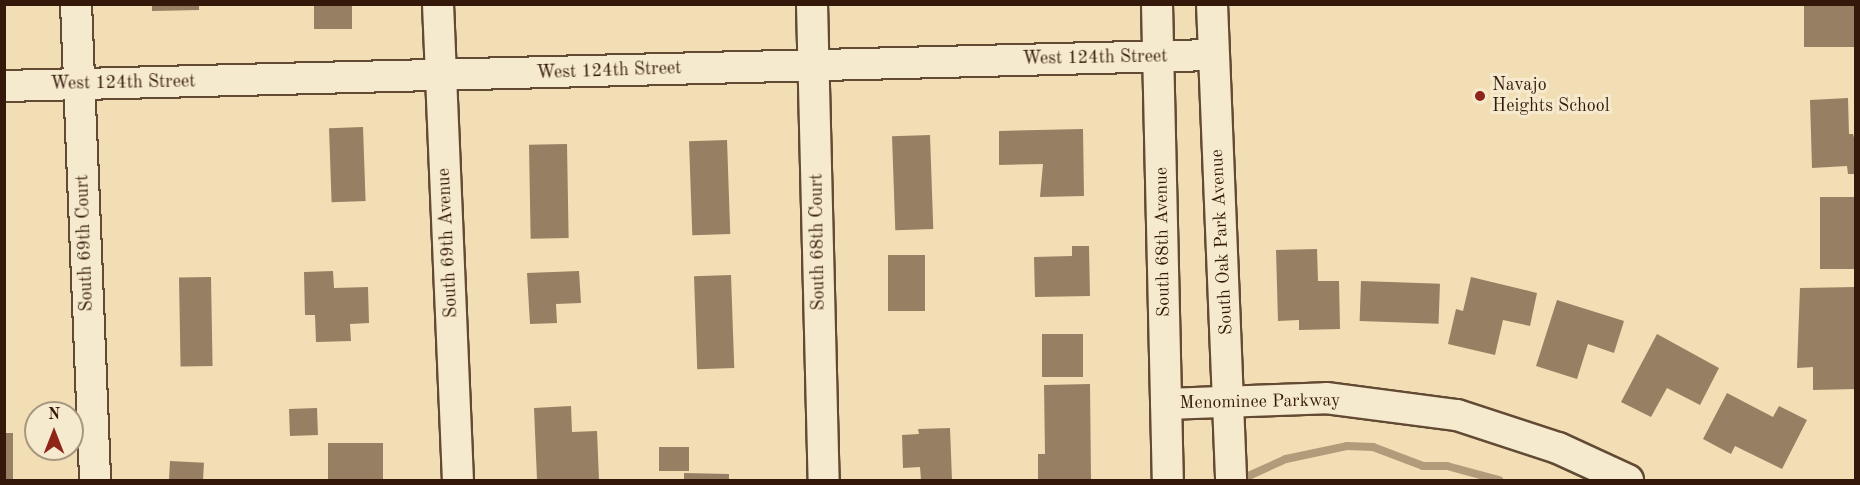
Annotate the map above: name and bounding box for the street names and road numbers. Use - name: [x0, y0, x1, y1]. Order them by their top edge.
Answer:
- street label: West 124th Street: [1022, 46, 1168, 70]
- street label: West 124th Street: [536, 58, 682, 84]
- street label: West 124th Street: [50, 71, 196, 95]
- street label: South Oak Park Avenue: [1206, 149, 1238, 335]
- street label: South 68th Avenue: [1151, 167, 1175, 317]
- street label: South 69th Avenue: [433, 168, 463, 318]
- street label: South 68th Court: [806, 173, 830, 311]
- street label: South 69th Court: [72, 174, 98, 312]
- street label: Menominee Parkway: [1179, 390, 1341, 414]

